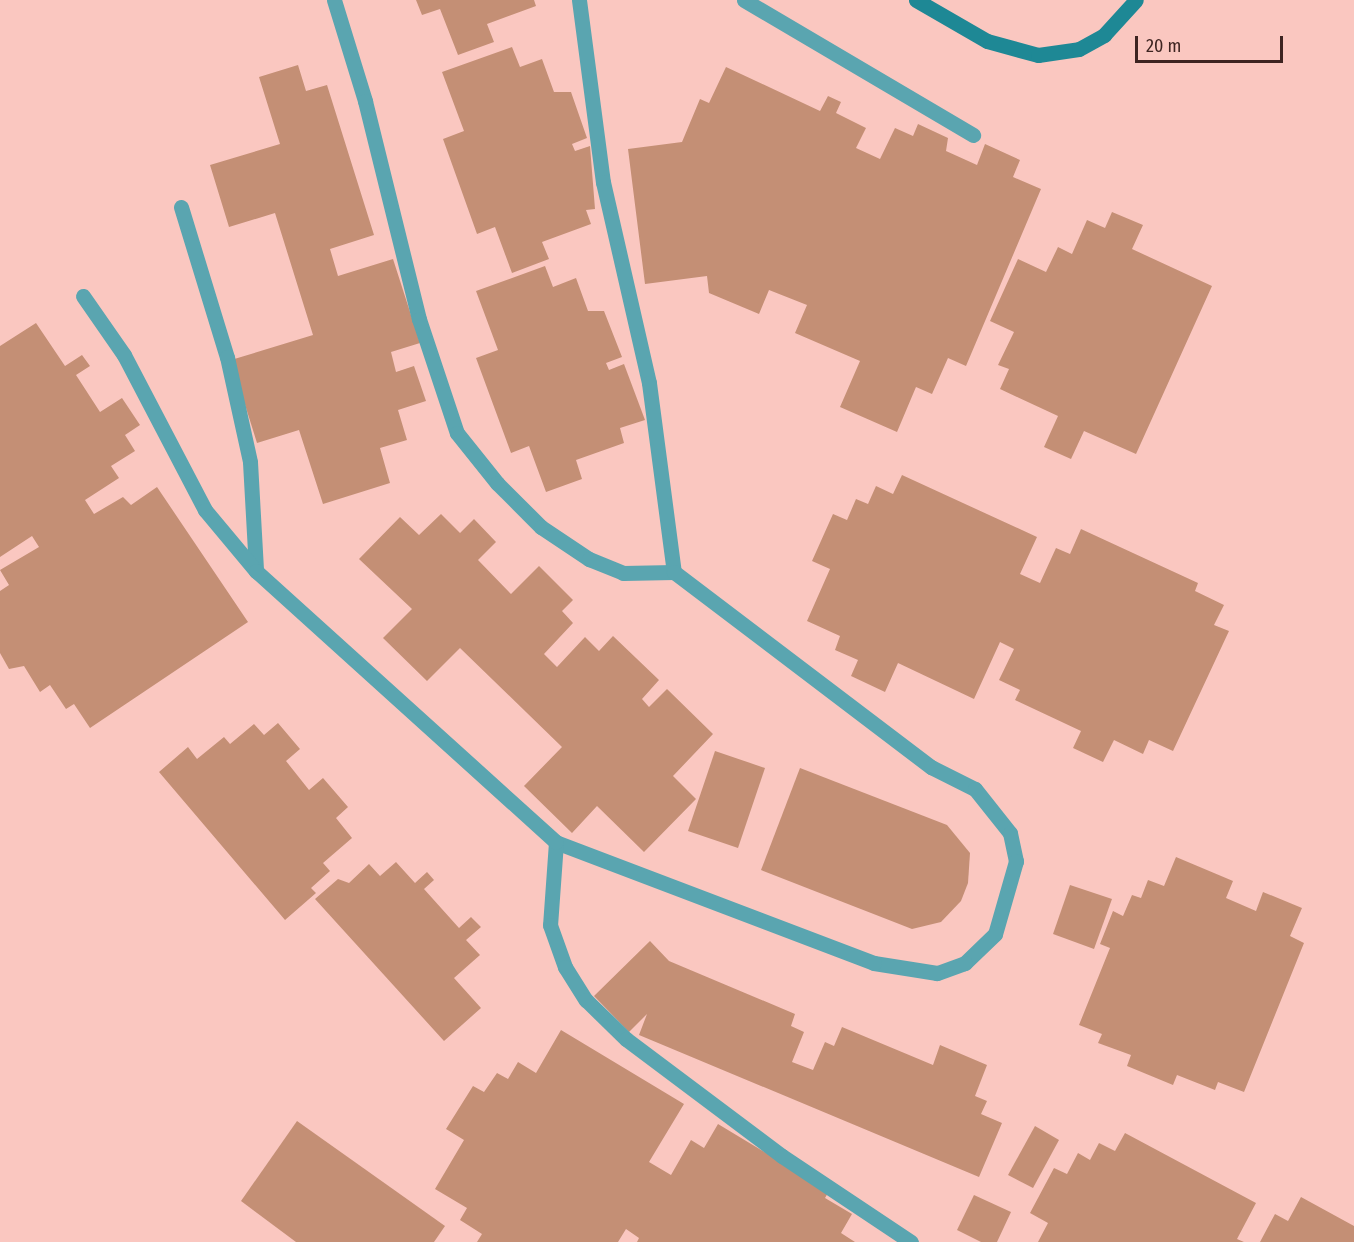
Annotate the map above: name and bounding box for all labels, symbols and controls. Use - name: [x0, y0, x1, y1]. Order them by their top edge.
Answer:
- scale bar: [1138, 24, 1286, 62]
- text: 20 m: [1146, 35, 1181, 57]

